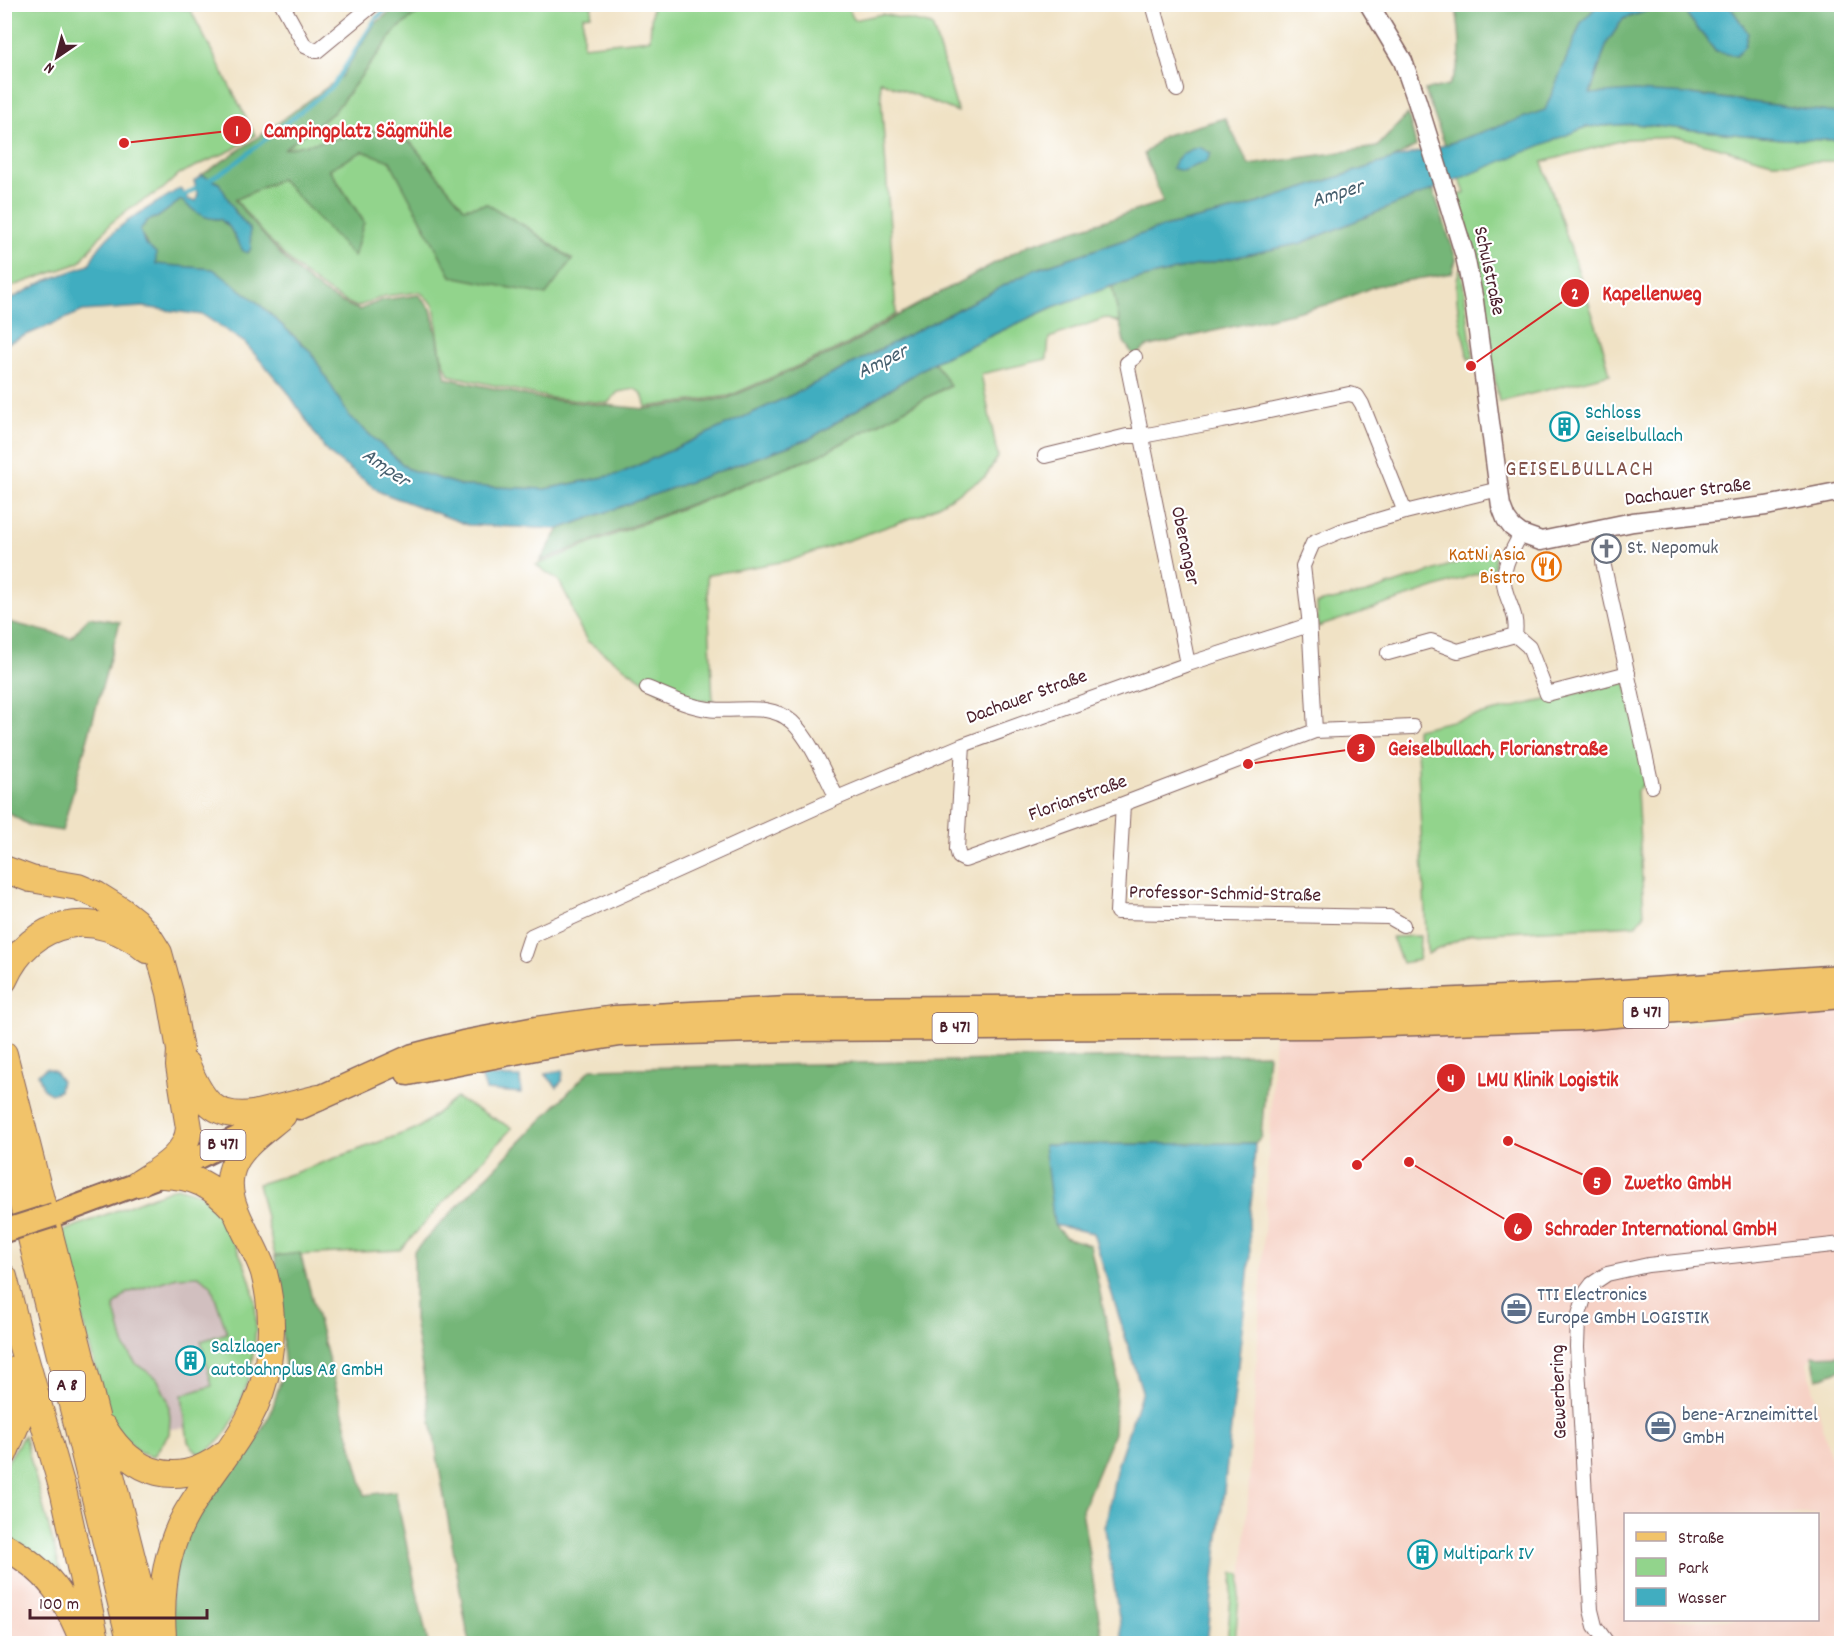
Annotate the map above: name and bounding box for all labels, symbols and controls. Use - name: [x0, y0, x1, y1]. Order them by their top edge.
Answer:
- north arrow: [27, 27, 87, 87]
- text: N: [40, 55, 60, 79]
- callout: Campingplatz Sägmühle: [222, 110, 464, 149]
- text: Campingplatz Sägmühle: [264, 118, 452, 148]
- text: 1: [235, 120, 239, 145]
- water label: Amper: [1308, 172, 1370, 217]
- street label: Schulstraße: [1465, 224, 1511, 318]
- callout: Kapellenweg: [1560, 274, 1713, 313]
- text: Kapellenweg: [1602, 281, 1702, 311]
- text: 2: [1571, 283, 1579, 308]
- water label: Amper: [853, 337, 915, 388]
- place label: Schloss Geiselbullach: [1585, 400, 1683, 451]
- building icon: Schloss Geiselbullach: [1548, 410, 1580, 442]
- water label: Amper: [355, 442, 417, 498]
- district label: GEISELBULLACH: [1505, 455, 1655, 486]
- street label: Dachauer Straße: [1623, 471, 1753, 515]
- street label: Oberanger: [1162, 504, 1206, 589]
- church icon: St. Nepomuk: [1590, 533, 1622, 565]
- place label: St. Nepomuk: [1627, 535, 1718, 563]
- place label: KatNi Asia Bistro: [1449, 542, 1526, 593]
- restaurant icon: KatNi Asia Bistro: [1530, 551, 1562, 583]
- street label: Dachauer Straße: [963, 663, 1092, 733]
- callout: Geiselbullach, Florianstraße: [1346, 728, 1619, 767]
- text: Geiselbullach, Florianstraße: [1388, 736, 1608, 766]
- text: 3: [1357, 738, 1365, 763]
- street label: Florianstraße: [1025, 768, 1131, 830]
- street label: Professor-Schmid-Straße: [1129, 879, 1322, 911]
- road number: B 471: [1624, 998, 1668, 1028]
- road number: B 471: [932, 1013, 978, 1043]
- callout: LMU Klinik Logistik: [1436, 1059, 1631, 1098]
- text: LMU Klinik Logistik: [1477, 1067, 1619, 1097]
- text: 4: [1447, 1069, 1455, 1094]
- road number: B 471: [200, 1130, 246, 1160]
- callout: Zwetko GmbH: [1582, 1162, 1743, 1201]
- text: Zwetko GmbH: [1624, 1170, 1732, 1200]
- text: 5: [1593, 1172, 1601, 1197]
- callout: Schrader International GmbH: [1503, 1208, 1789, 1247]
- text: Schrader International GmbH: [1545, 1216, 1777, 1246]
- text: 6: [1514, 1218, 1523, 1243]
- place label: TTI Electronics Europe GmbH LOGISTIK: [1537, 1282, 1709, 1333]
- office icon: TTI Electronics Europe GmbH LOGISTIK: [1500, 1292, 1532, 1324]
- place label: Salzlager autobahnplus A8 GmbH: [211, 1334, 384, 1385]
- building icon: Salzlager autobahnplus A8 GmbH: [174, 1344, 206, 1376]
- street label: Gewerbering: [1544, 1344, 1576, 1440]
- road number: A 8: [49, 1371, 85, 1401]
- place label: bene-Arzneimittel GmbH: [1682, 1402, 1818, 1453]
- office icon: bene-Arzneimittel GmbH: [1645, 1411, 1677, 1443]
- legend: [1624, 1513, 1819, 1621]
- text: Straße: [1678, 1527, 1724, 1552]
- building icon: Multipark IV: [1406, 1539, 1438, 1571]
- place label: Multipark IV: [1443, 1541, 1534, 1569]
- text: Park: [1678, 1557, 1709, 1582]
- scale bar: [30, 1582, 207, 1620]
- text: Wasser: [1678, 1587, 1727, 1612]
- text: 100 m: [39, 1593, 79, 1618]

